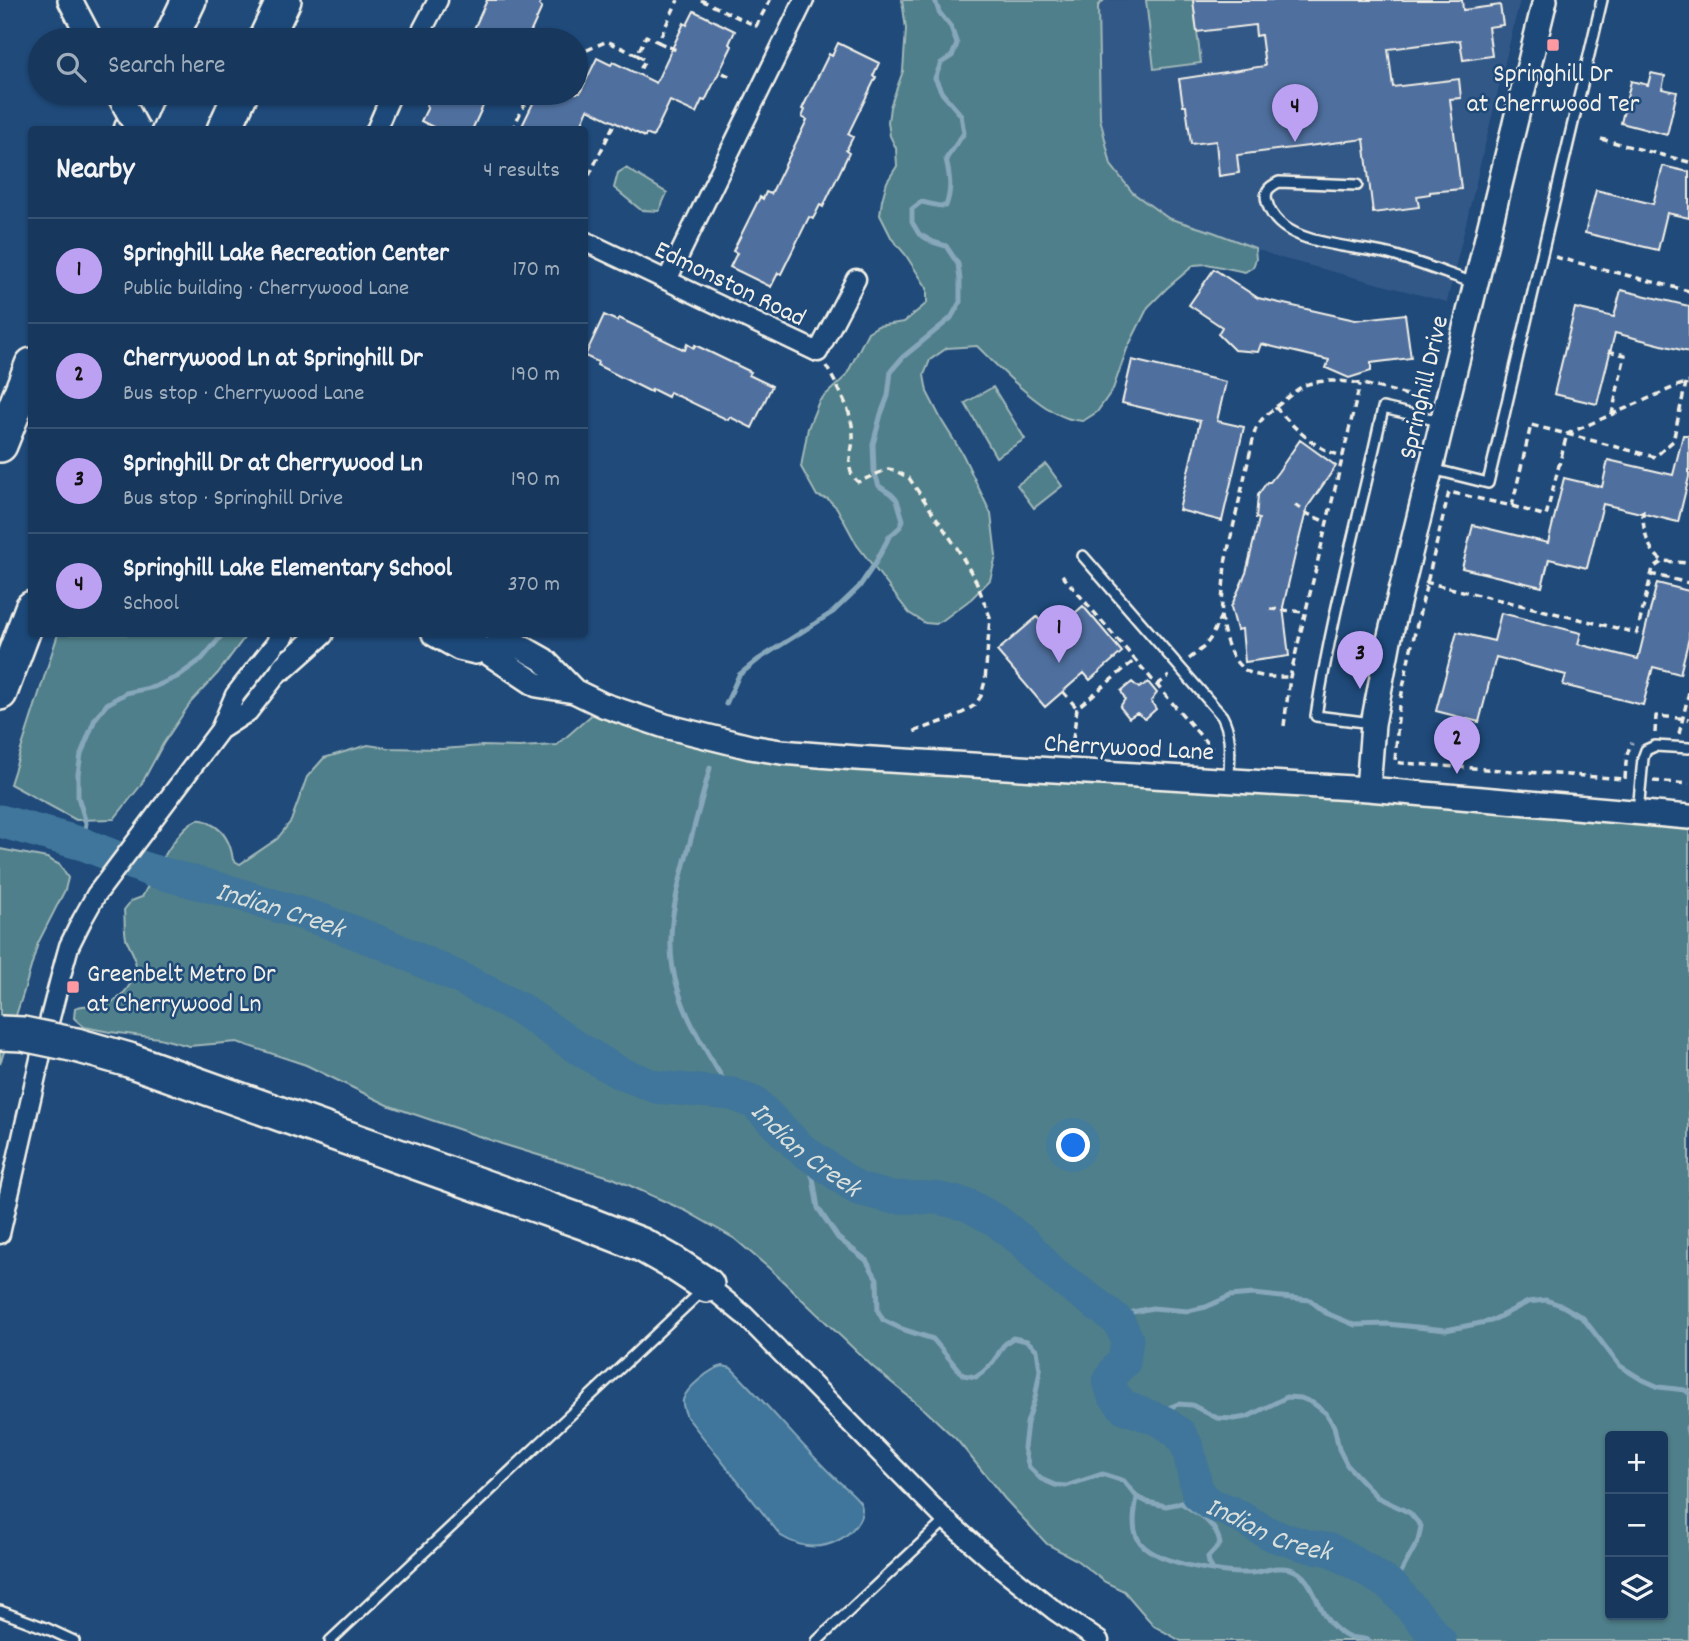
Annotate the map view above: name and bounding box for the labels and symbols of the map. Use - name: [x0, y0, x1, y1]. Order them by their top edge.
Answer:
- marker: Springhill Dr at Cherrwood Ter: [1545, 37, 1561, 53]
- place label: Springhill Dr at Cherrwood Ter: [1467, 57, 1640, 124]
- pin: 4: [1272, 84, 1318, 142]
- street label: Edmonston Road: [648, 233, 811, 338]
- street label: Springhill Drive: [1391, 312, 1460, 463]
- pin: 1: [1036, 605, 1082, 663]
- pin: 3: [1337, 631, 1383, 689]
- pin: 2: [1434, 716, 1480, 774]
- street label: Cherrywood Lane: [1043, 727, 1215, 772]
- water label: Indian Creek: [211, 874, 351, 953]
- place label: Greenbelt Metro Dr at Cherrywood Ln: [87, 957, 276, 1024]
- marker: Greenbelt Metro Dr at Cherrywood Ln: [65, 979, 81, 995]
- water label: Indian Creek: [739, 1094, 869, 1211]
- your location: [1056, 1128, 1090, 1162]
- water label: Indian Creek: [1199, 1489, 1336, 1575]

